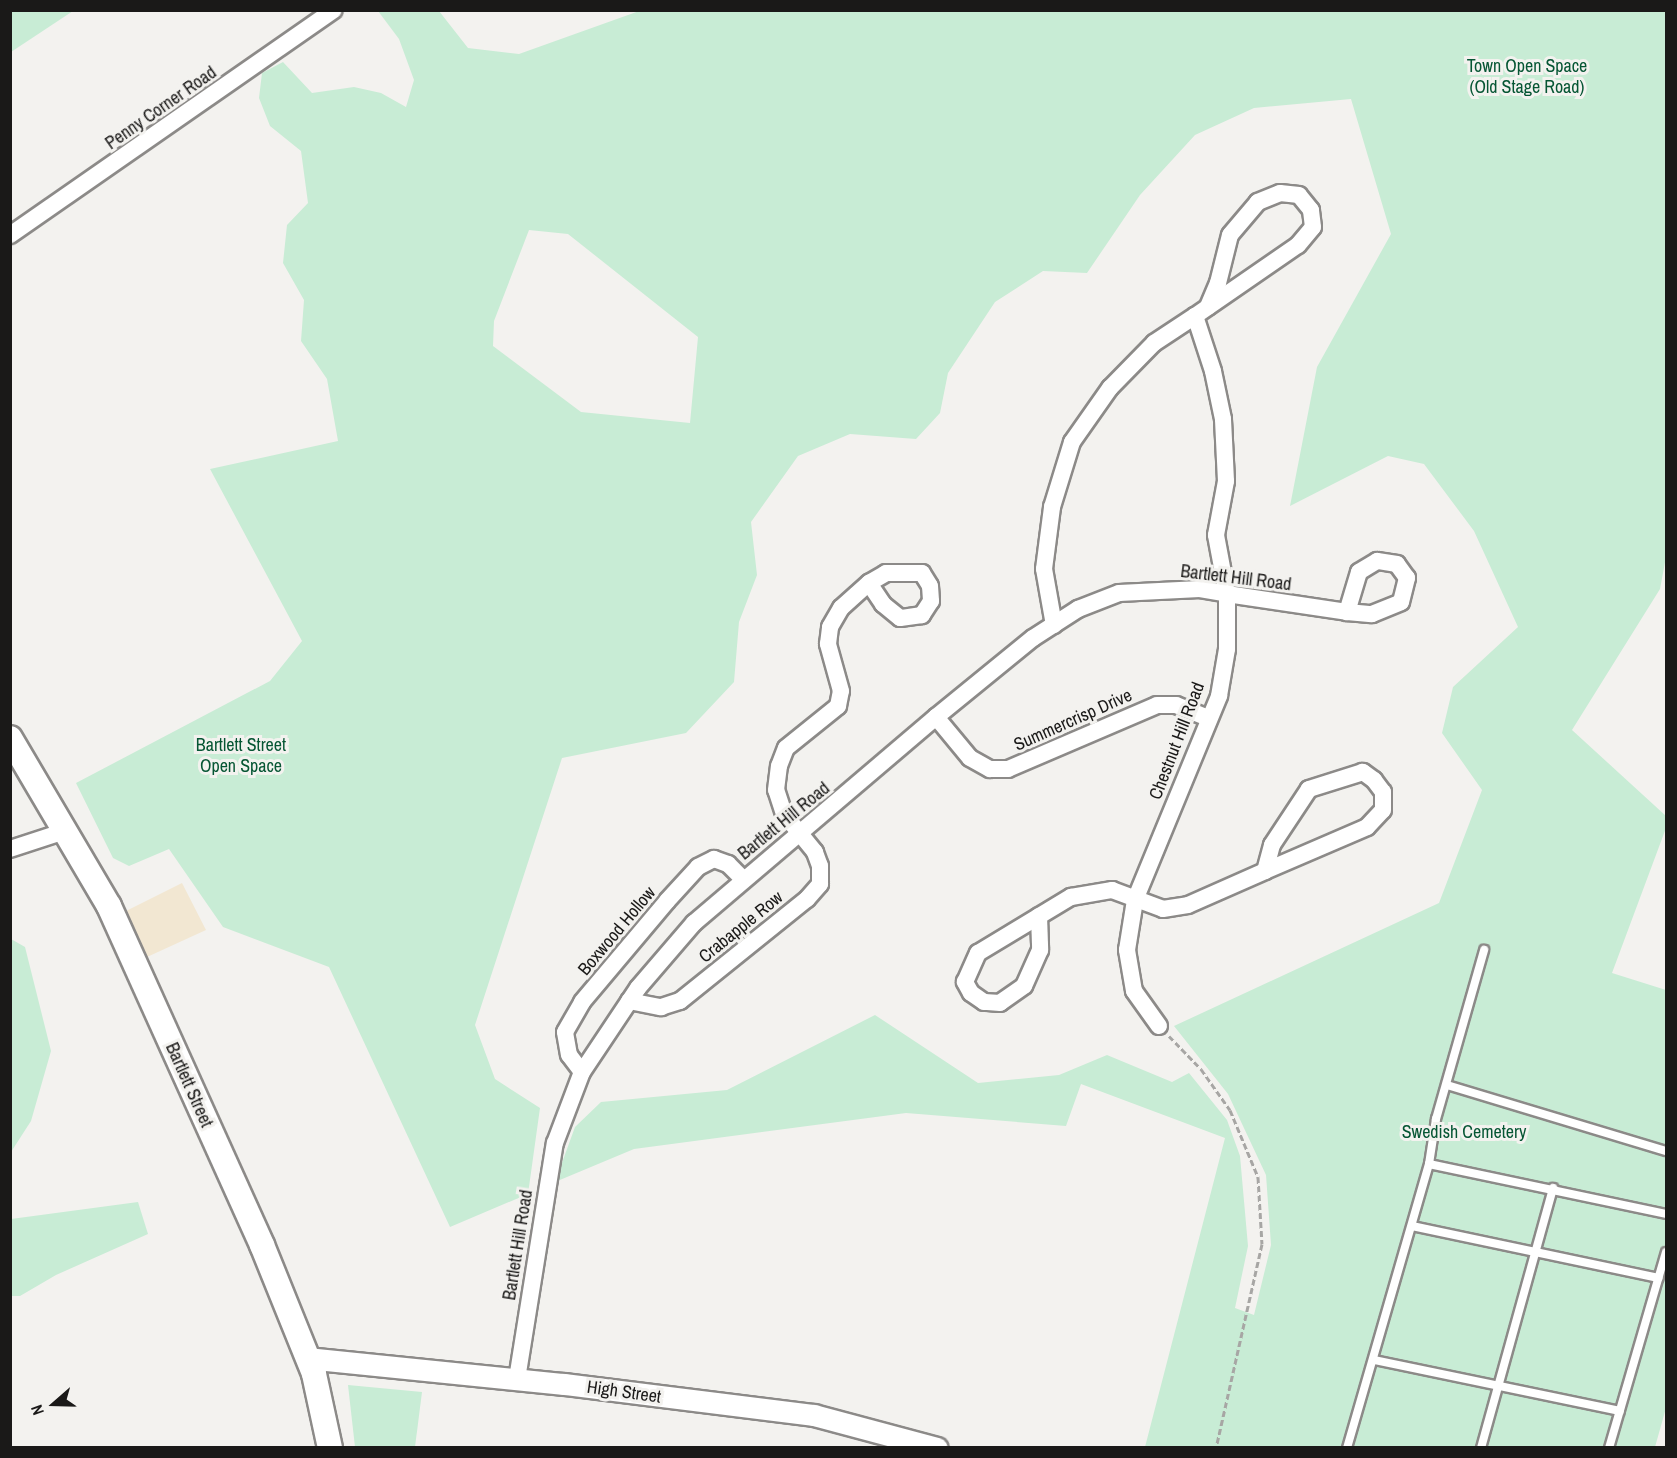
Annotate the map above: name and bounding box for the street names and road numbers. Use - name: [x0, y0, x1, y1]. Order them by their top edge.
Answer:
- street label: Penny Corner Road: [101, 62, 221, 154]
- street label: Bartlett Hill Road: [1179, 560, 1293, 596]
- street label: Chestnut Hill Road: [1145, 679, 1209, 803]
- street label: Summercrisp Drive: [1011, 684, 1135, 756]
- street label: Bartlett Hill Road: [734, 778, 834, 864]
- street label: Boxwood Hollow: [574, 882, 660, 980]
- street label: Crabapple Row: [695, 887, 787, 967]
- street label: Bartlett Street: [161, 1039, 217, 1131]
- street label: Bartlett Hill Road: [499, 1188, 537, 1302]
- street label: High Street: [586, 1376, 662, 1408]

